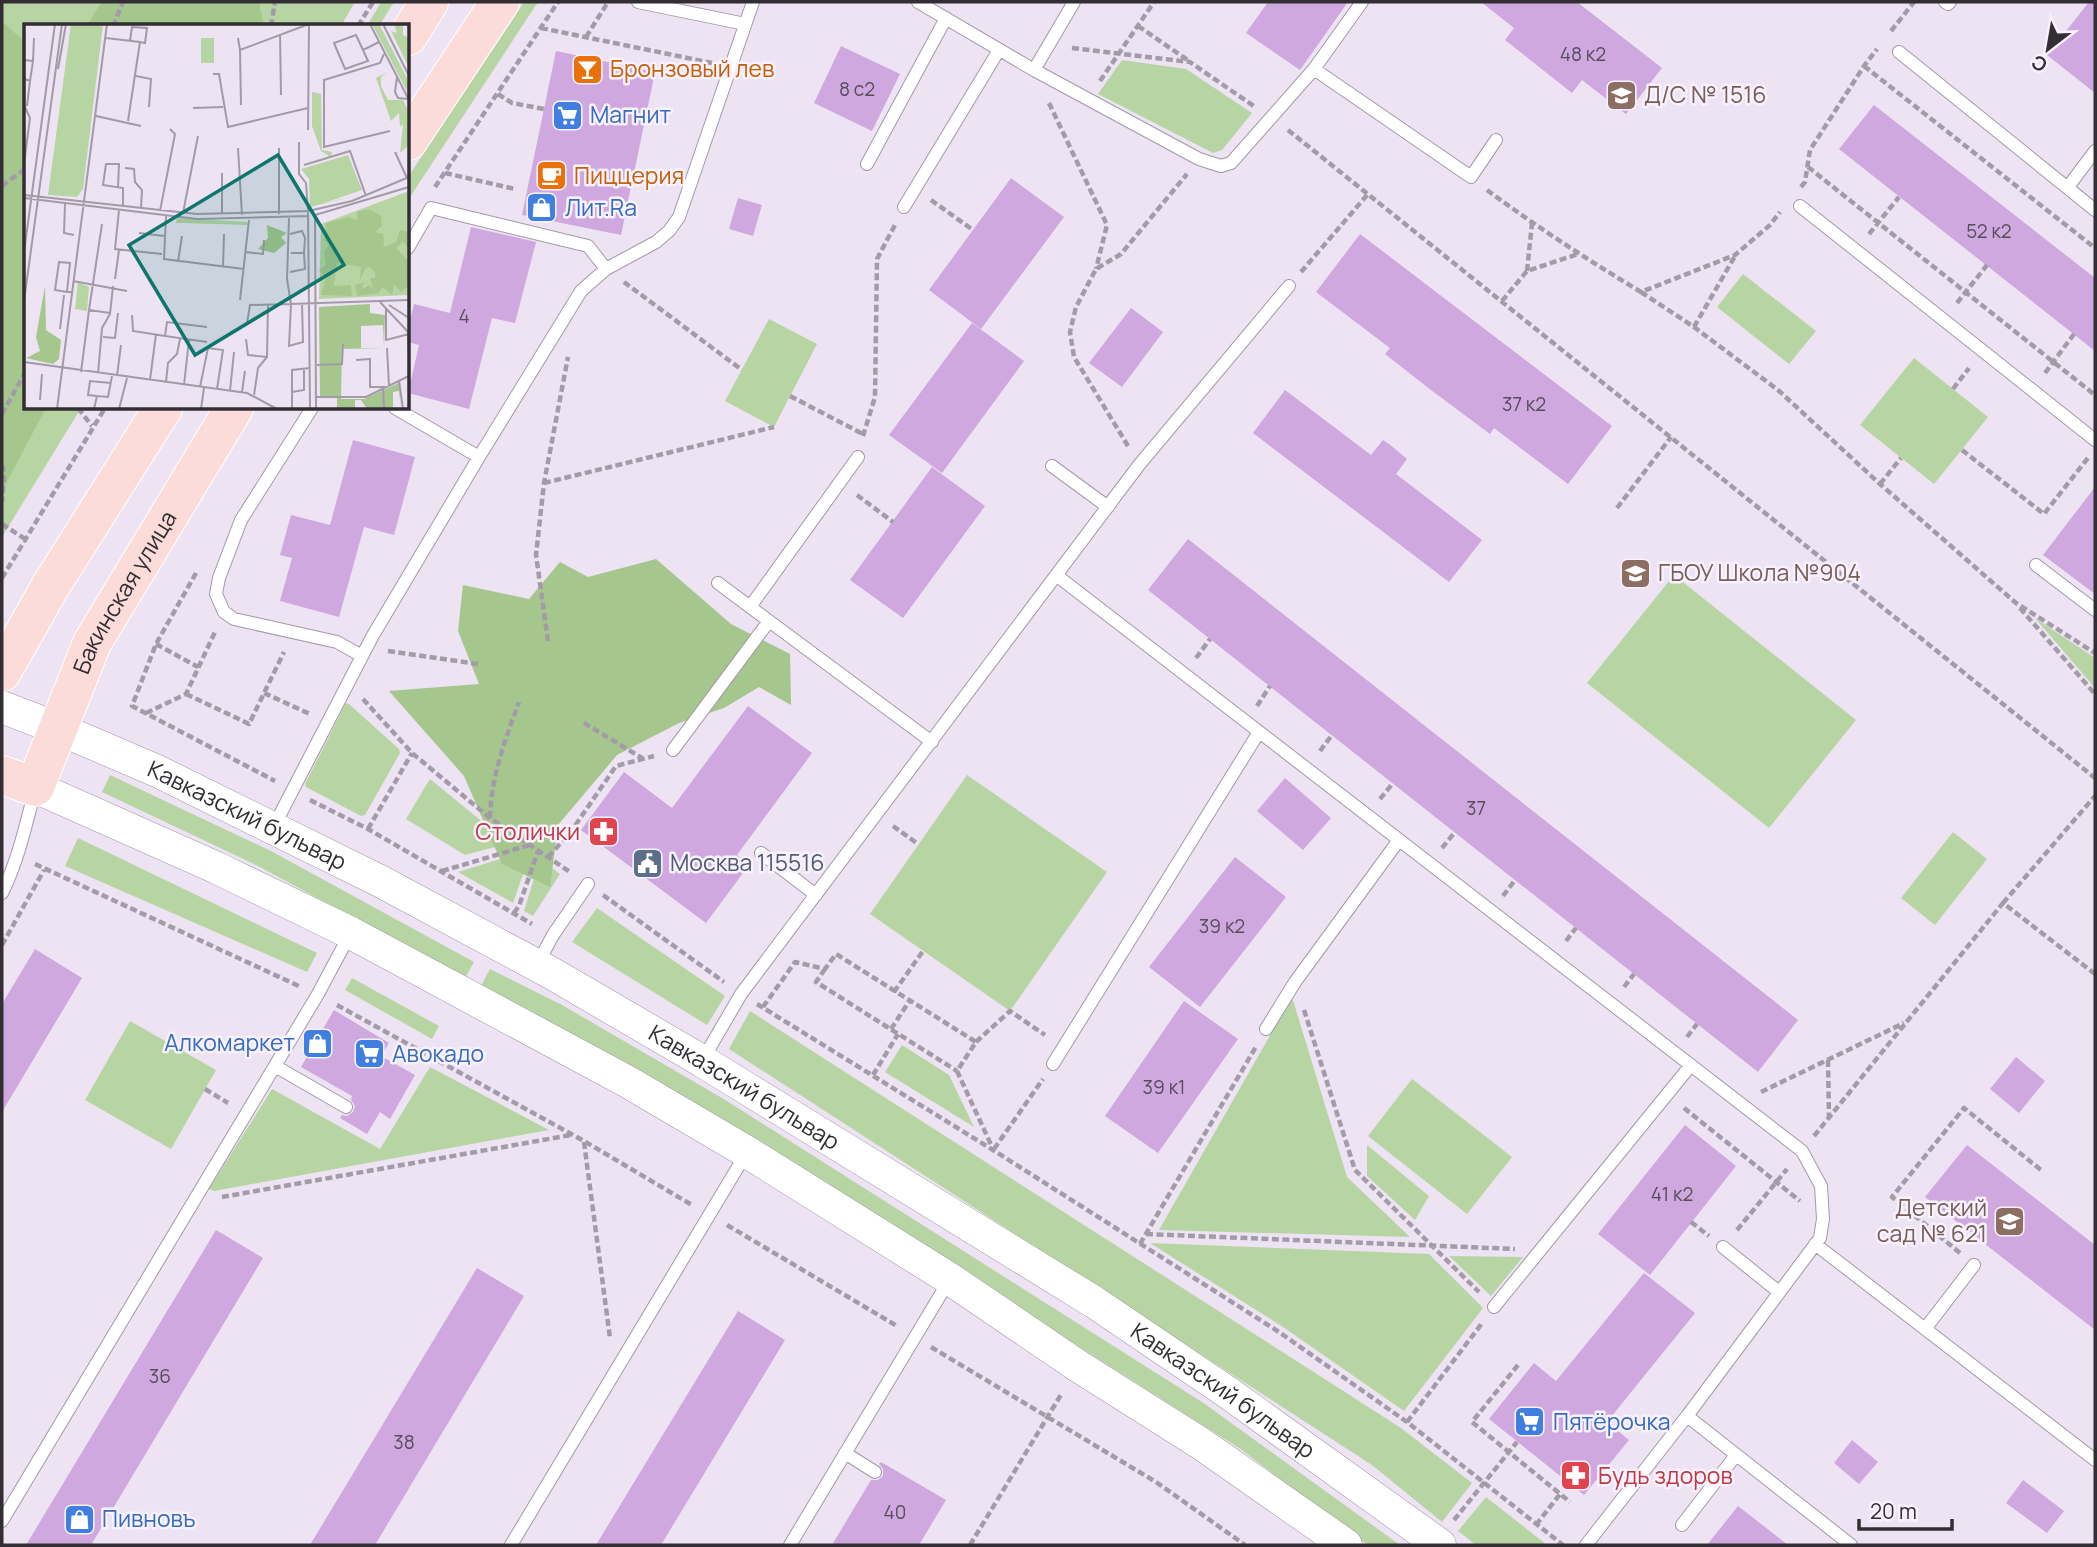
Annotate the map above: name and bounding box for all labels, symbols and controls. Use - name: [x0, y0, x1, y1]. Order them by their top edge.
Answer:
- north arrow: [2013, 14, 2083, 84]
- inset map: [24, 24, 410, 410]
- house number: 48 к2: [1560, 41, 1606, 67]
- text: С: [2027, 49, 2052, 78]
- bar icon: Бронзовый лев: [570, 52, 604, 86]
- place label: Бронзовый лев: [610, 52, 774, 84]
- house number: 8 с2: [839, 76, 875, 102]
- school or university icon: Д/C № 1516: [1604, 78, 1638, 112]
- place label: Д/C № 1516: [1644, 78, 1766, 110]
- supermarket icon: Магнит: [550, 98, 584, 132]
- place label: Магнит: [590, 98, 671, 130]
- cafe icon: Пиццерия: [534, 159, 568, 193]
- place label: Пиццерия: [574, 159, 684, 191]
- shop icon: Лит.Ra: [525, 191, 559, 225]
- place label: Лит.Ra: [565, 191, 637, 223]
- house number: 52 к2: [1966, 218, 2012, 244]
- house number: 4: [458, 303, 470, 329]
- house number: 37 к2: [1502, 391, 1546, 417]
- street label: Бакинская улица: [64, 504, 183, 678]
- school or university icon: ГБОУ Школа №904: [1618, 556, 1652, 590]
- place label: ГБОУ Школа №904: [1658, 556, 1861, 588]
- street label: Кавказский бульвар: [143, 752, 352, 877]
- house number: 37: [1466, 795, 1486, 821]
- place label: Столички: [475, 815, 580, 847]
- pharmacy icon: Столички: [586, 815, 620, 849]
- public building icon: Москва 115516: [630, 846, 664, 880]
- place label: Москва 115516: [670, 846, 825, 878]
- house number: 39 к2: [1199, 913, 1245, 939]
- street label: Кавказский бульвар: [643, 1016, 846, 1157]
- place label: Алкомаркет: [164, 1026, 295, 1058]
- shop icon: Алкомаркет: [301, 1026, 335, 1060]
- supermarket icon: Авокадо: [352, 1037, 386, 1071]
- place label: Авокадо: [392, 1037, 484, 1069]
- house number: 39 к1: [1143, 1074, 1185, 1100]
- house number: 41 к2: [1651, 1181, 1693, 1207]
- place label: Детский сад № 621: [1877, 1191, 1987, 1249]
- school or university icon: Детский сад № 621: [1993, 1204, 2027, 1238]
- street label: Кавказский бульвар: [1125, 1315, 1322, 1465]
- house number: 36: [149, 1363, 171, 1389]
- supermarket icon: Пятёрочка: [1513, 1405, 1547, 1439]
- place label: Пятёрочка: [1553, 1405, 1671, 1437]
- house number: 38: [393, 1429, 415, 1455]
- pharmacy icon: Будь здоров: [1558, 1459, 1592, 1493]
- place label: Будь здоров: [1598, 1459, 1733, 1491]
- scale bar: [1859, 1488, 1952, 1532]
- text: 20 m: [1870, 1497, 1917, 1525]
- house number: 40: [884, 1499, 906, 1525]
- shop icon: Пивновъ: [62, 1502, 96, 1536]
- place label: Пивновъ: [102, 1502, 196, 1534]

